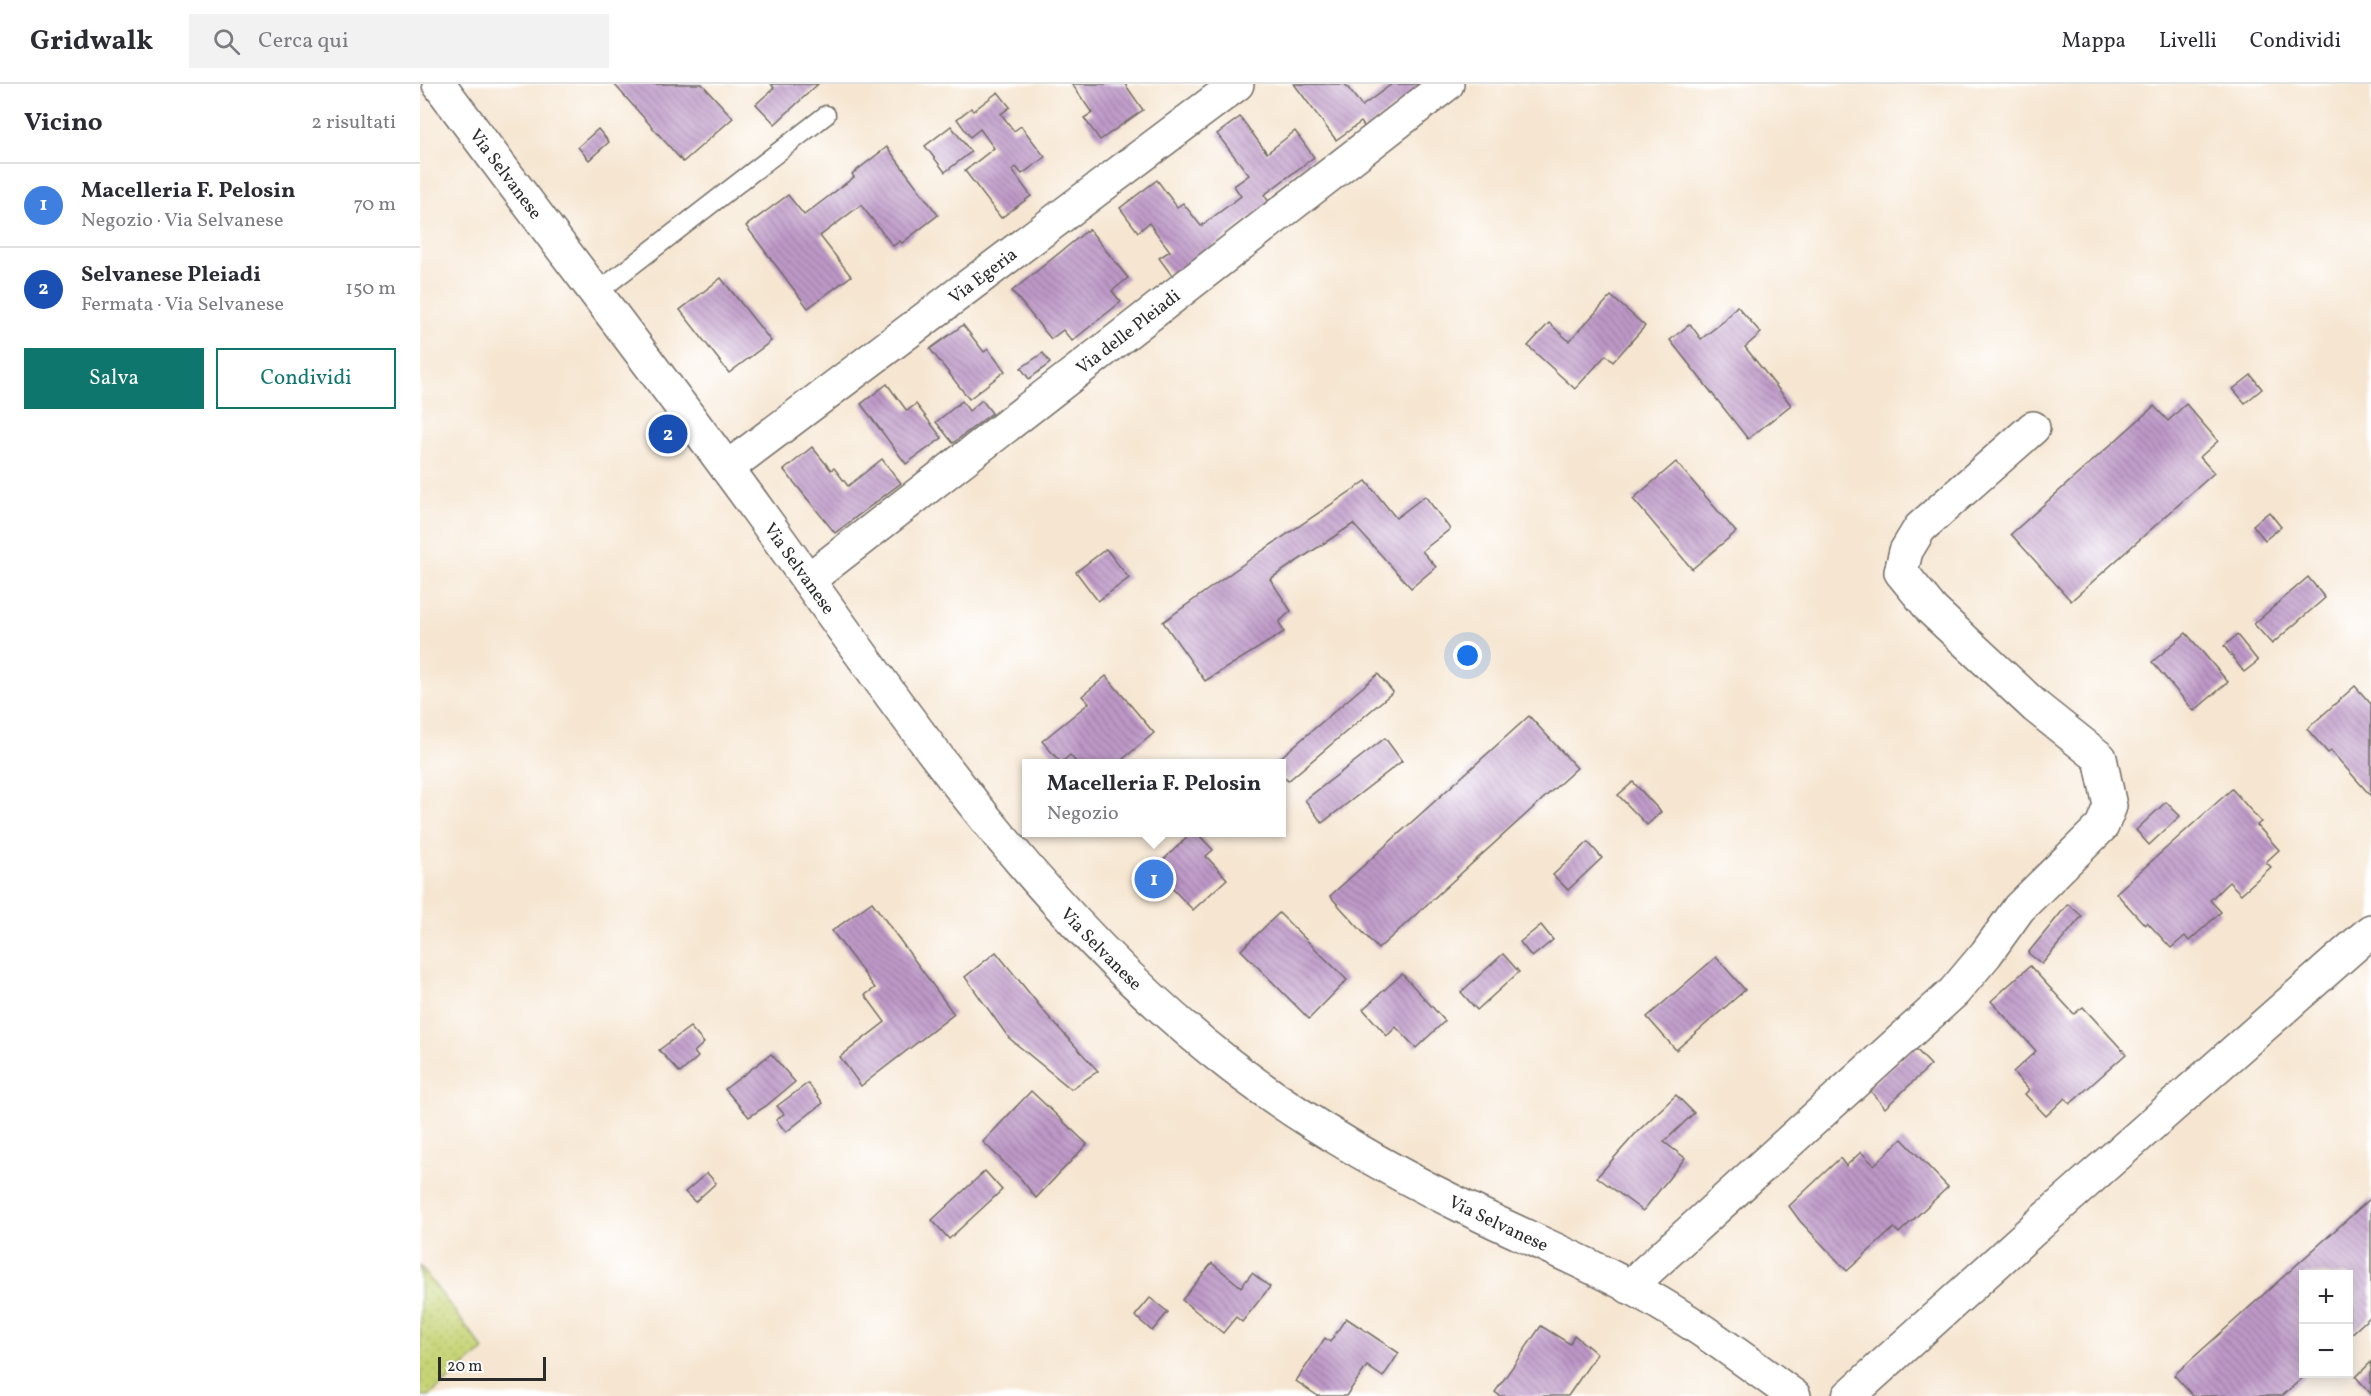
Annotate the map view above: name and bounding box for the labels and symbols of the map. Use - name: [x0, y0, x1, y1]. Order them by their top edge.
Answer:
- street label: Via Selvanese: [463, 124, 547, 225]
- street label: Via Egeria: [944, 243, 1023, 311]
- street label: Via delle Pleiadi: [1072, 285, 1186, 381]
- pin: 2: [648, 412, 688, 456]
- street label: Via Selvanese: [757, 518, 840, 620]
- your location: [1453, 641, 1482, 670]
- pin: 1: [1134, 856, 1174, 902]
- street label: Via Selvanese: [1054, 903, 1147, 997]
- street label: Via Selvanese: [1444, 1190, 1552, 1259]
- scale bar: [438, 1354, 546, 1382]

